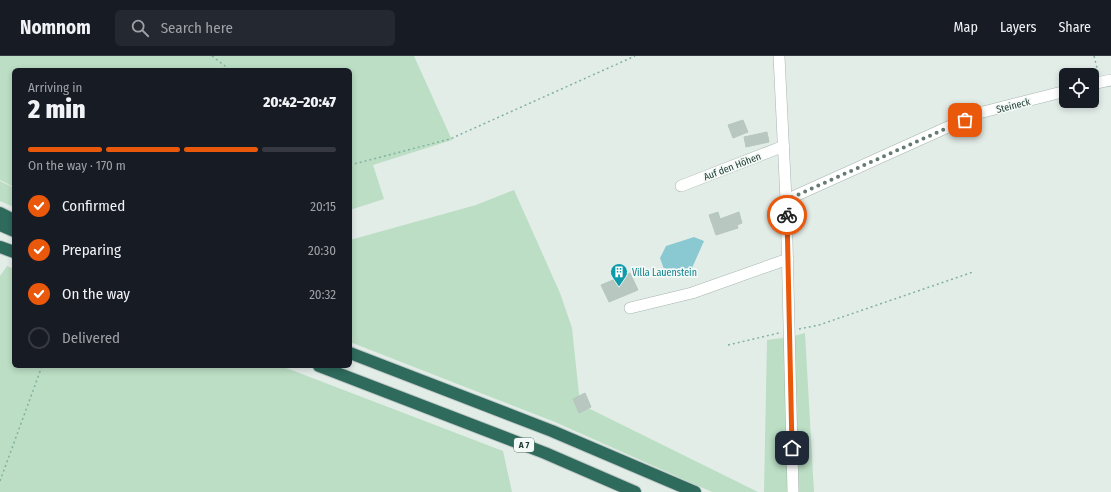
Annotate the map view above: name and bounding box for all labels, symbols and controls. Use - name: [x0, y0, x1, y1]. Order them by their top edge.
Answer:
- search box: [115, 10, 395, 46]
- text: Nomnom: [20, 16, 91, 39]
- icon: search: [129, 17, 151, 39]
- text: Search here: [161, 19, 233, 37]
- text: Map: [954, 19, 978, 36]
- text: Layers: [1000, 19, 1036, 36]
- text: Share: [1058, 19, 1091, 36]
- map controls: [1059, 68, 1099, 108]
- button: locate: [1059, 68, 1099, 108]
- text: Arriving in: [28, 80, 82, 95]
- text: 20:42–20:47: [263, 93, 336, 111]
- text: 2 min: [28, 94, 86, 125]
- street label: Steineck: [995, 96, 1032, 116]
- pin: [948, 103, 982, 137]
- icon: bag: [954, 109, 976, 131]
- street label: Auf den Höhen: [702, 150, 763, 183]
- text: On the way · 170 m: [28, 158, 126, 173]
- icon: check: [28, 195, 50, 217]
- courier: [767, 195, 807, 235]
- text: Confirmed: [62, 197, 125, 215]
- text: 20:15: [310, 199, 336, 214]
- icon: bike: [776, 204, 798, 226]
- icon: check: [28, 239, 50, 261]
- text: Preparing: [62, 241, 121, 259]
- text: 20:30: [308, 243, 336, 258]
- building icon: Villa Lauenstein: [609, 262, 629, 287]
- place label: Villa Lauenstein: [632, 267, 697, 279]
- icon: check: [28, 283, 50, 305]
- text: On the way: [62, 285, 130, 303]
- text: 20:32: [309, 287, 336, 302]
- text: Delivered: [62, 329, 120, 347]
- pin: [775, 431, 809, 465]
- icon: home: [781, 437, 803, 459]
- road number: A 7: [514, 438, 534, 452]

